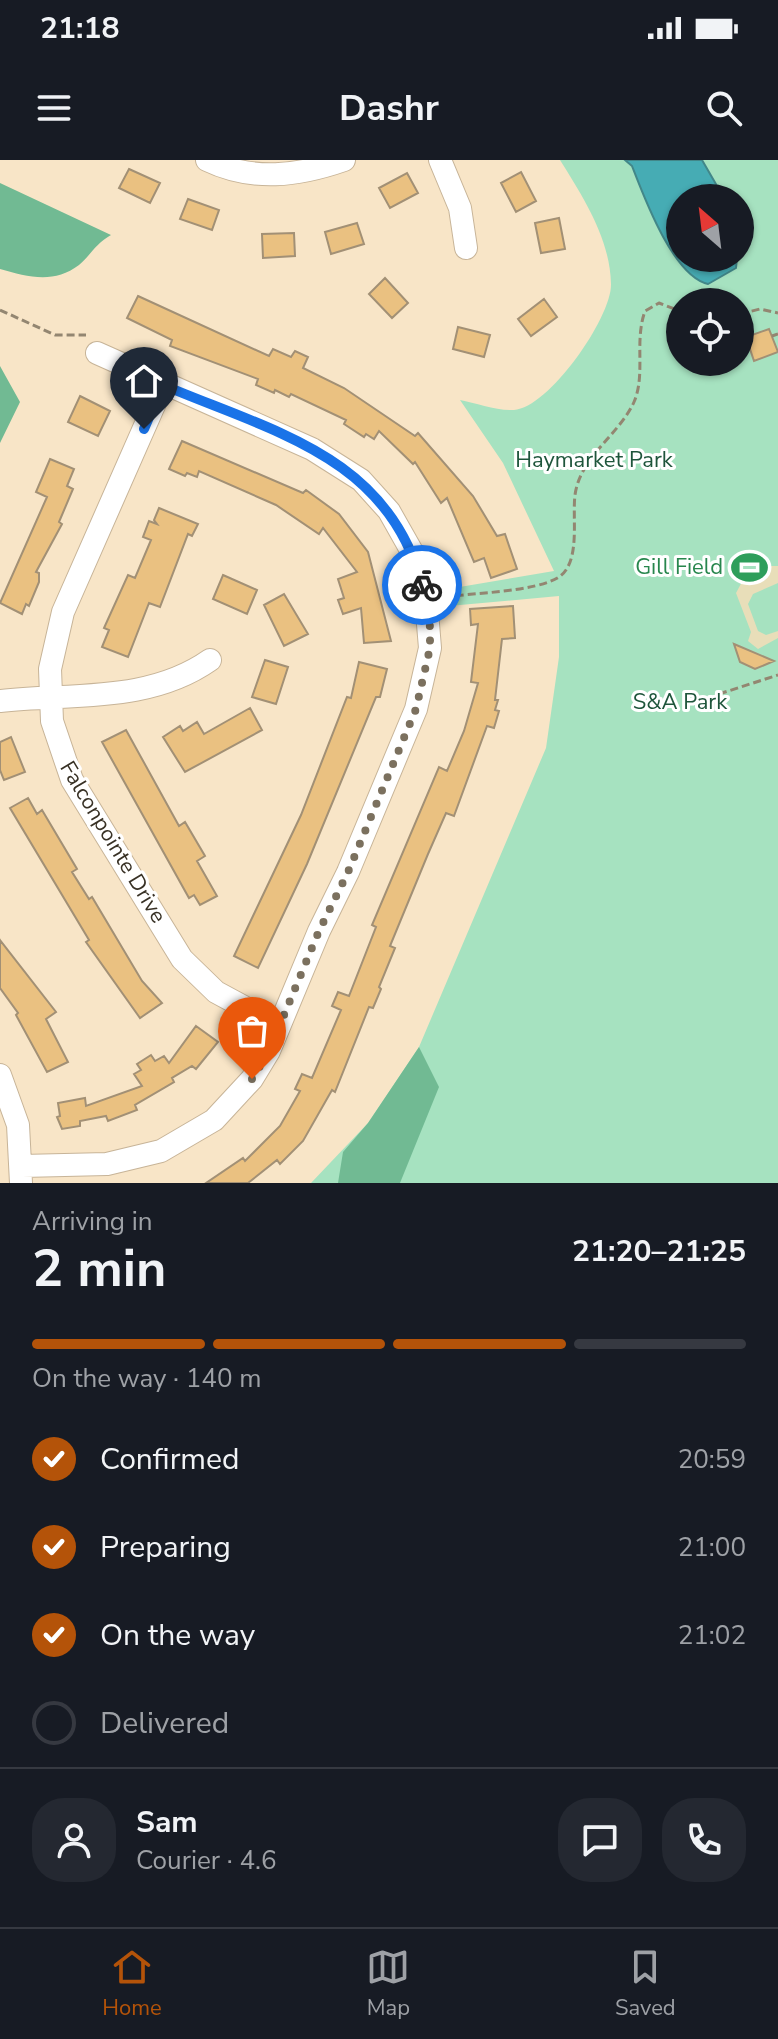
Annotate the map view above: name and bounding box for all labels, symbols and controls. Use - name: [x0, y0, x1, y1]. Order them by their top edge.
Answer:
- text: 21:18: [40, 8, 119, 49]
- text: Dashr: [339, 84, 439, 133]
- icon: menu: [32, 86, 76, 130]
- icon: search: [702, 86, 746, 130]
- north arrow: [666, 184, 754, 272]
- map controls: [666, 184, 754, 376]
- button: locate: [666, 288, 754, 376]
- pin: [110, 347, 178, 429]
- icon: home: [122, 359, 166, 403]
- park label: Haymarket Park: [515, 445, 674, 475]
- courier: [382, 545, 462, 625]
- sports icon: Gill Field: [730, 548, 768, 586]
- place label: Gill Field: [635, 552, 723, 582]
- icon: bike: [400, 563, 444, 607]
- park label: S&A Park: [633, 687, 728, 717]
- street label: Falconpointe Drive: [53, 755, 173, 929]
- pin: [218, 997, 286, 1079]
- icon: bag: [230, 1009, 274, 1053]
- text: Arriving in: [32, 1204, 153, 1239]
- text: 21:20–21:25: [572, 1231, 746, 1272]
- text: 2 min: [32, 1233, 167, 1304]
- text: On the way · 140 m: [32, 1361, 261, 1396]
- icon: check: [32, 1437, 76, 1481]
- text: Confirmed: [100, 1439, 240, 1480]
- text: 20:59: [678, 1442, 746, 1477]
- icon: check: [32, 1525, 76, 1569]
- text: Preparing: [100, 1527, 231, 1568]
- text: 21:00: [678, 1530, 746, 1565]
- icon: check: [32, 1613, 76, 1657]
- text: On the way: [100, 1615, 255, 1656]
- text: 21:02: [678, 1618, 746, 1653]
- text: Delivered: [100, 1703, 229, 1744]
- button: person: [32, 1798, 116, 1882]
- button: chat: [558, 1798, 642, 1882]
- button: phone: [662, 1798, 746, 1882]
- text: Sam: [136, 1802, 198, 1843]
- text: Courier · 4.6: [136, 1843, 277, 1878]
- tab: Home: [102, 1945, 162, 2023]
- tab: Map: [366, 1945, 410, 2023]
- tab: Saved: [615, 1945, 676, 2023]

